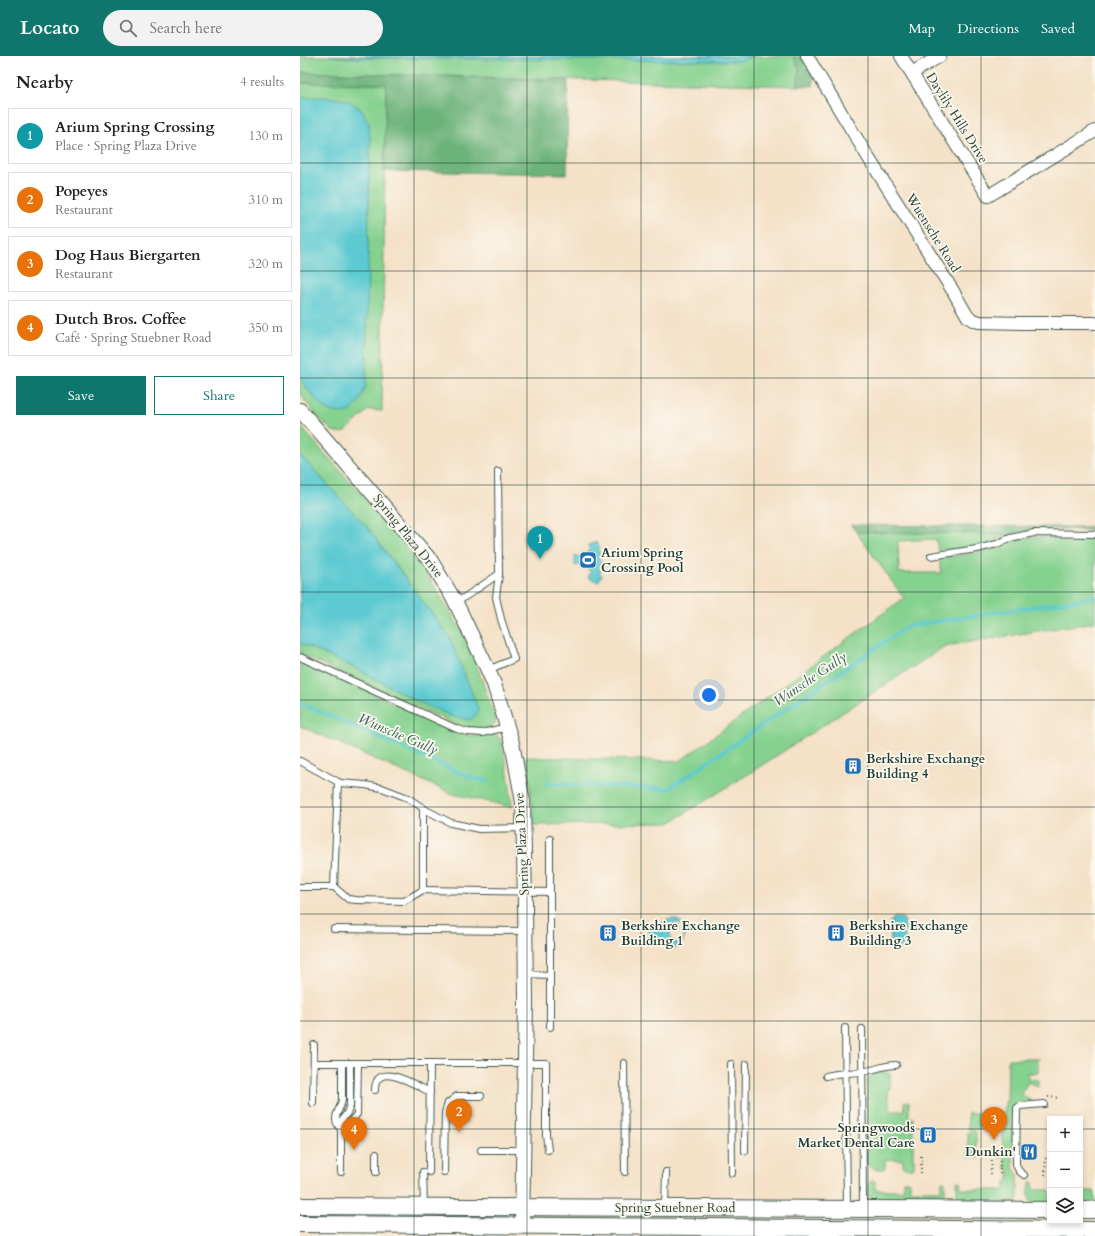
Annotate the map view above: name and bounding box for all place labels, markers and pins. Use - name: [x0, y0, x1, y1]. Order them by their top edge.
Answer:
- pin: 1: [527, 526, 553, 559]
- place label: Arium Spring Crossing Pool: [601, 544, 684, 577]
- sports icon: Arium Spring Crossing Pool: [578, 550, 598, 570]
- place label: Berkshire Exchange Building 4: [866, 750, 985, 783]
- building icon: Berkshire Exchange Building 4: [843, 756, 863, 776]
- place label: Berkshire Exchange Building 1: [621, 917, 740, 950]
- place label: Berkshire Exchange Building 3: [849, 917, 968, 950]
- building icon: Berkshire Exchange Building 1: [598, 923, 618, 943]
- building icon: Berkshire Exchange Building 3: [826, 923, 846, 943]
- pin: 2: [446, 1099, 472, 1132]
- pin: 3: [981, 1107, 1007, 1140]
- pin: 4: [341, 1117, 367, 1150]
- place label: Springwoods Market Dental Care: [798, 1119, 915, 1152]
- building icon: Springwoods Market Dental Care: [918, 1125, 938, 1145]
- restaurant icon: Dunkin': [1019, 1142, 1039, 1162]
- place label: Dunkin': [965, 1143, 1016, 1161]

